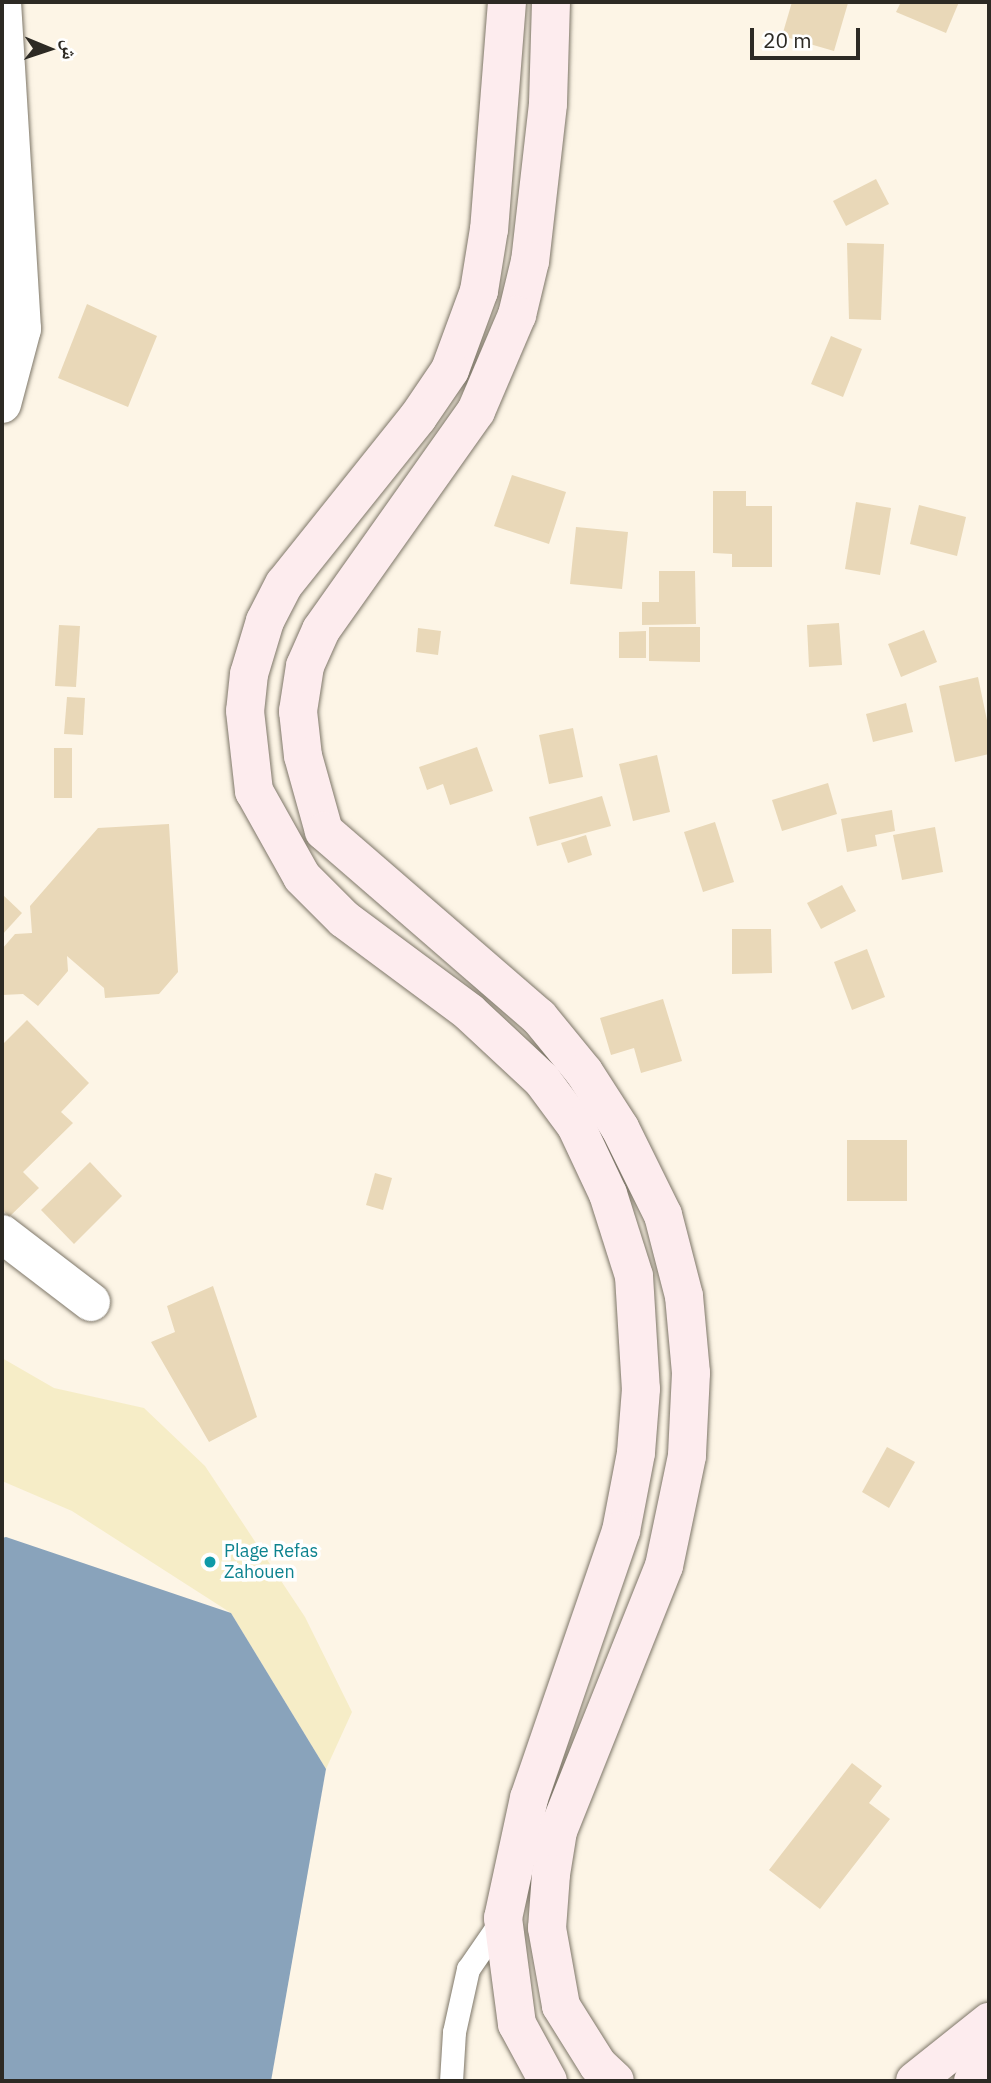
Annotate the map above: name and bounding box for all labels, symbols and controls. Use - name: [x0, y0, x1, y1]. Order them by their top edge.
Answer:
- north arrow: [14, 14, 84, 84]
- scale bar: [753, 14, 863, 58]
- text: 20 m: [763, 26, 812, 54]
- text: ش: [58, 39, 82, 60]
- place label: Plage Refas Zahouen: [224, 1541, 318, 1584]
- marker: Plage Refas Zahouen: [202, 1554, 218, 1570]

